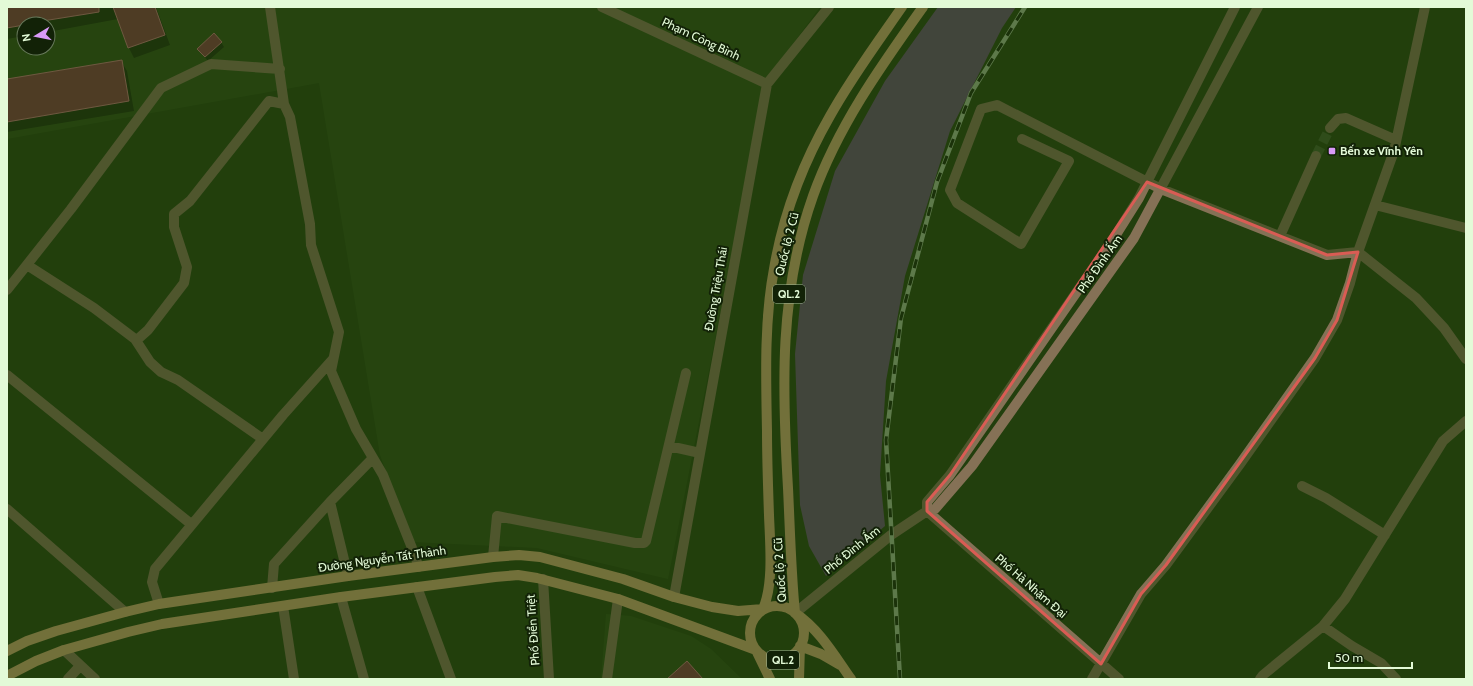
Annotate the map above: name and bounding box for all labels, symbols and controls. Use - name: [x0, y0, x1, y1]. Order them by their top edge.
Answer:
- street label: Phạm Công Bình: [660, 14, 743, 63]
- north arrow: [16, 16, 56, 56]
- text: N: [19, 33, 34, 43]
- place label: Bến xe Vĩnh Yên: [1340, 143, 1423, 158]
- marker: Bến xe Vĩnh Yên: [1327, 146, 1337, 156]
- street label: Quốc lộ 2 Cũ: [771, 211, 802, 277]
- street label: Phố Đình Ấm: [1074, 232, 1125, 296]
- street label: Đường Triệu Thái: [701, 246, 730, 332]
- road number: QL.2: [773, 285, 805, 303]
- street label: Phố Đình Ấm: [821, 522, 883, 577]
- street label: Quốc lộ 2 Cũ: [770, 537, 789, 603]
- street label: Đường Nguyễn Tất Thành: [317, 542, 447, 575]
- street label: Phố Hà Nhậm Đại: [992, 550, 1070, 621]
- street label: Phố Điển Triệt: [523, 594, 542, 666]
- scale bar: [1329, 644, 1412, 670]
- text: 50 m: [1335, 650, 1363, 665]
- road number: QL.2: [767, 651, 799, 669]

